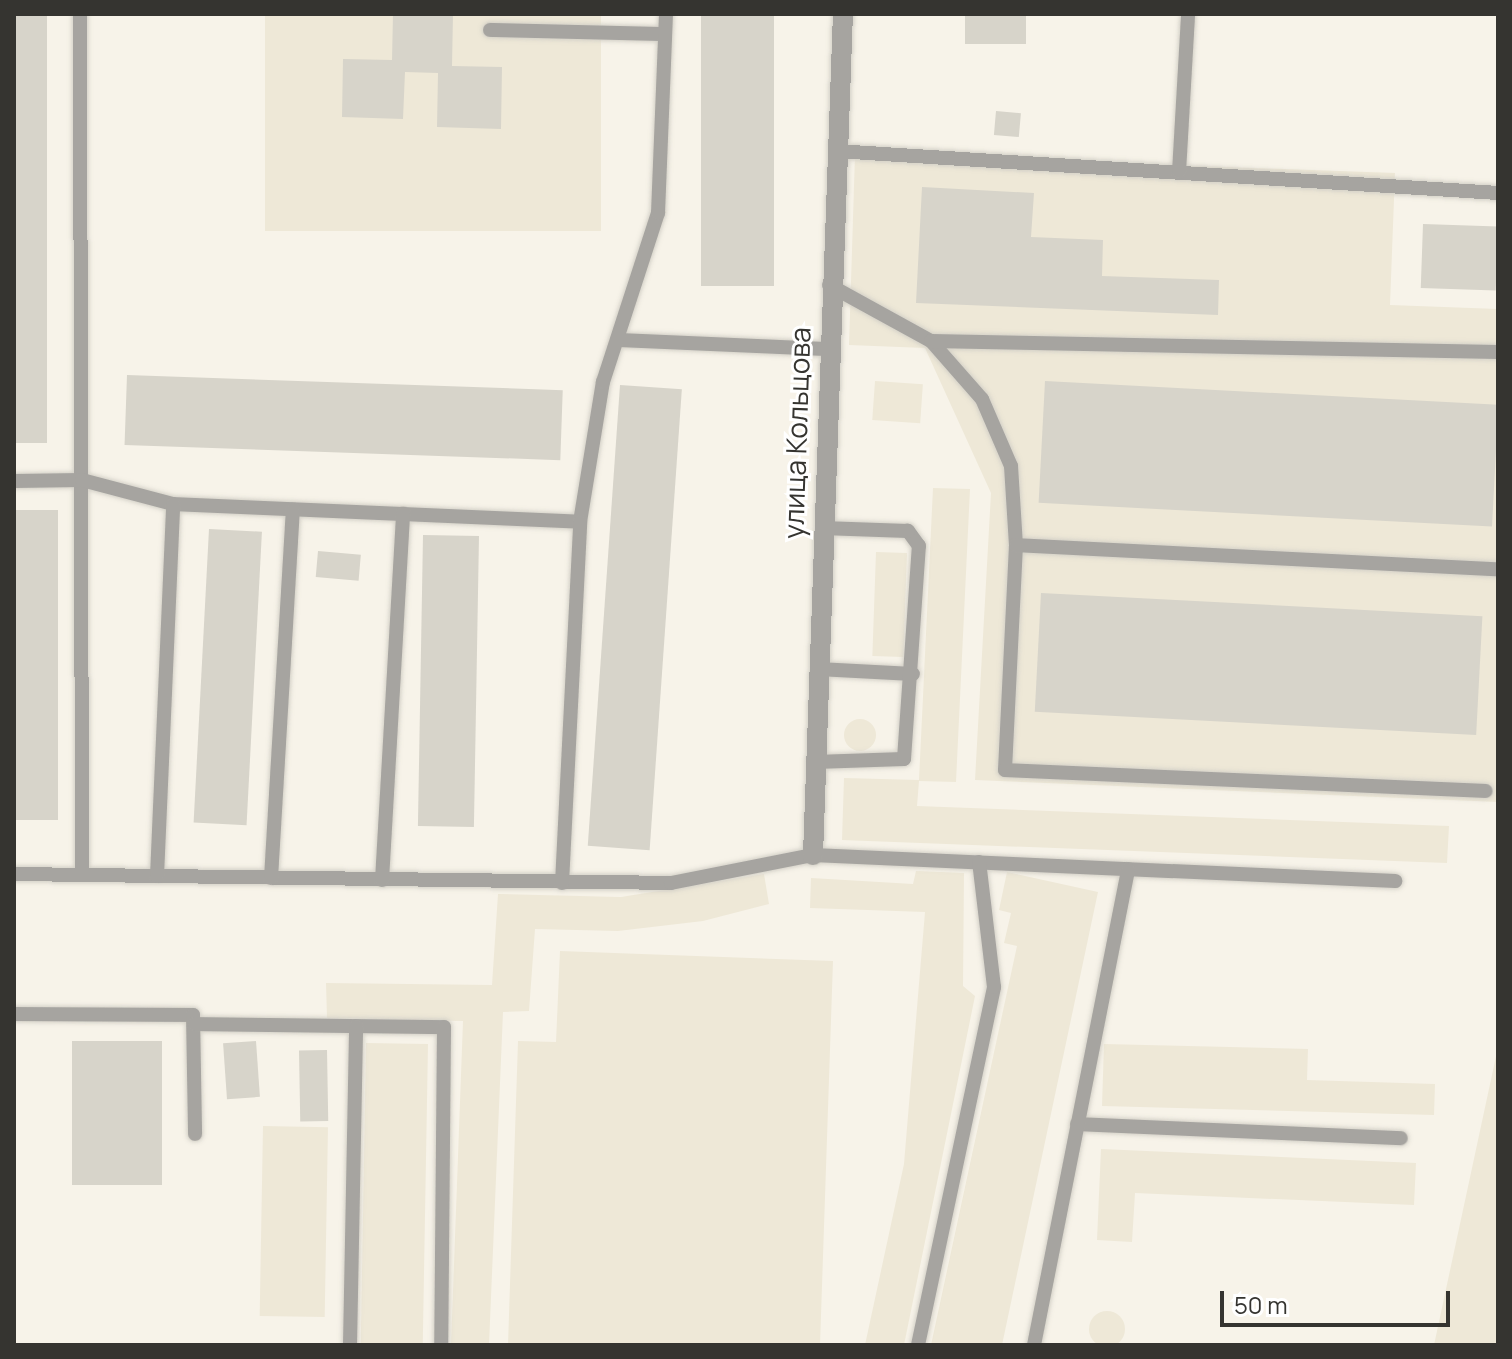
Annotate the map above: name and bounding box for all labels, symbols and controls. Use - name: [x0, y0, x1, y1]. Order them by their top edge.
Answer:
- street label: улица Кольцова: [776, 327, 816, 539]
- scale bar: [1224, 1275, 1454, 1325]
- text: 50 m: [1234, 1288, 1288, 1321]

